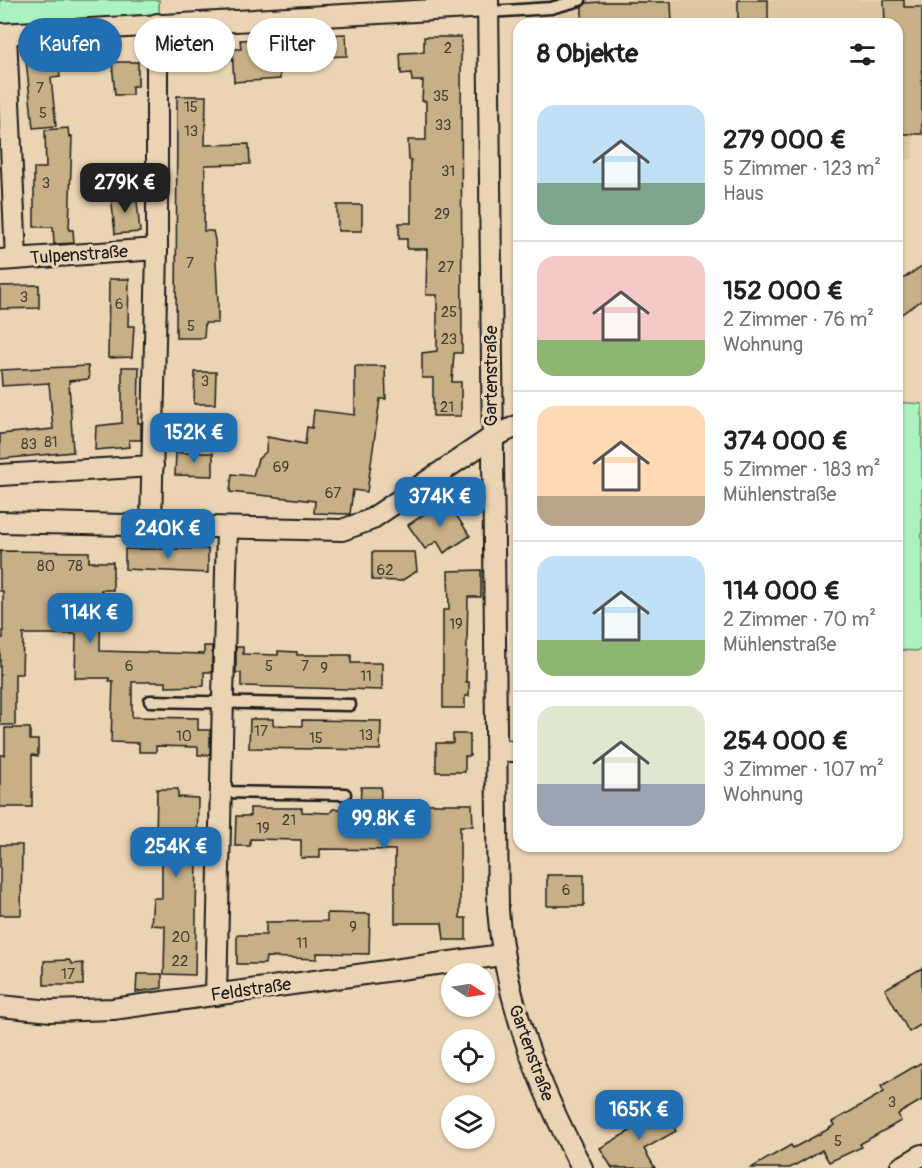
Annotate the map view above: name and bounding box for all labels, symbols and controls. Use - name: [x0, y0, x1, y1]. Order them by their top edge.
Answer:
- chip: Kaufen: [18, 18, 122, 72]
- chip: Mieten: [134, 18, 235, 72]
- chip: Filter: [247, 18, 337, 72]
- text: 8 Objekte: [537, 38, 638, 70]
- icon: filters: [846, 38, 879, 71]
- house number: 2: [444, 39, 452, 58]
- house number: 7: [36, 79, 44, 98]
- house number: 35: [433, 87, 449, 106]
- house number: 15: [184, 98, 198, 117]
- house number: 5: [39, 104, 47, 123]
- house number: 33: [435, 116, 451, 135]
- house number: 13: [184, 122, 198, 141]
- text: 279 000 €: [723, 124, 846, 156]
- icon: home: [585, 129, 657, 201]
- text: 5 Zimmer · 123 m²: [723, 156, 881, 181]
- house number: 31: [441, 162, 455, 181]
- pin: 279K €: [76, 163, 174, 214]
- text: 279K €: [94, 170, 156, 195]
- house number: 3: [42, 174, 50, 193]
- text: Haus: [723, 181, 764, 206]
- house number: 29: [434, 205, 450, 224]
- street label: Tulpenstraße: [29, 240, 129, 270]
- house number: 7: [186, 254, 194, 273]
- house number: 27: [438, 258, 454, 277]
- text: 152 000 €: [723, 275, 844, 307]
- icon: home: [585, 280, 657, 352]
- house number: 3: [20, 288, 28, 307]
- house number: 6: [115, 295, 123, 314]
- house number: 25: [441, 303, 457, 322]
- text: 2 Zimmer · 76 m²: [723, 307, 874, 332]
- house number: 5: [187, 317, 195, 336]
- street label: Gartenstraße: [480, 325, 503, 427]
- house number: 23: [441, 330, 457, 349]
- text: Wohnung: [723, 332, 803, 357]
- house number: 3: [201, 372, 209, 391]
- house number: 21: [440, 398, 454, 417]
- pin: 152K €: [145, 413, 243, 464]
- text: 152K €: [164, 420, 224, 445]
- text: 374 000 €: [723, 425, 848, 457]
- icon: home: [585, 430, 657, 502]
- house number: 81: [44, 433, 58, 452]
- house number: 83: [21, 435, 37, 454]
- text: 5 Zimmer · 183 m²: [723, 457, 881, 482]
- house number: 69: [273, 458, 289, 477]
- pin: 374K €: [391, 477, 489, 528]
- text: Mühlenstraße: [723, 482, 836, 507]
- house number: 67: [325, 484, 341, 503]
- text: 374K €: [409, 484, 471, 509]
- pin: 240K €: [119, 509, 217, 560]
- text: 240K €: [135, 516, 201, 541]
- house number: 80: [37, 557, 55, 576]
- house number: 78: [67, 557, 83, 576]
- house number: 62: [376, 561, 394, 580]
- text: 114 000 €: [723, 575, 840, 607]
- icon: home: [585, 580, 657, 652]
- pin: 114K €: [41, 593, 139, 644]
- text: 114K €: [62, 600, 118, 625]
- text: 2 Zimmer · 70 m²: [723, 607, 876, 632]
- house number: 19: [449, 615, 463, 634]
- text: Mühlenstraße: [723, 632, 836, 657]
- house number: 6: [125, 657, 133, 676]
- house number: 5: [265, 657, 273, 676]
- house number: 7: [301, 657, 309, 676]
- house number: 9: [320, 659, 328, 678]
- house number: 11: [360, 667, 372, 686]
- house number: 17: [254, 722, 268, 741]
- text: 254 000 €: [723, 725, 848, 757]
- house number: 13: [359, 726, 373, 745]
- house number: 10: [176, 727, 192, 746]
- house number: 15: [309, 729, 323, 748]
- icon: home: [585, 730, 657, 802]
- text: 3 Zimmer · 107 m²: [723, 757, 884, 782]
- text: Wohnung: [723, 782, 803, 807]
- pin: 99.8K €: [329, 799, 439, 850]
- text: 99.8K €: [352, 806, 416, 831]
- house number: 21: [282, 811, 296, 830]
- house number: 19: [256, 819, 270, 838]
- pin: 254K €: [127, 827, 225, 878]
- text: 254K €: [144, 834, 208, 859]
- house number: 6: [562, 881, 570, 900]
- house number: 9: [349, 918, 357, 937]
- house number: 20: [172, 928, 190, 947]
- house number: 11: [296, 934, 308, 953]
- house number: 22: [172, 952, 188, 971]
- north arrow: [441, 963, 495, 1017]
- map controls: [441, 963, 495, 1149]
- house number: 17: [61, 965, 75, 984]
- street label: Feldstraße: [209, 973, 293, 1007]
- street label: Gartenstraße: [503, 1002, 559, 1105]
- button: locate: [441, 1029, 495, 1083]
- pin: 165K €: [590, 1090, 688, 1141]
- house number: 3: [888, 1093, 896, 1112]
- button: layers: [441, 1095, 495, 1149]
- text: 165K €: [609, 1097, 669, 1122]
- house number: 5: [834, 1132, 842, 1151]

